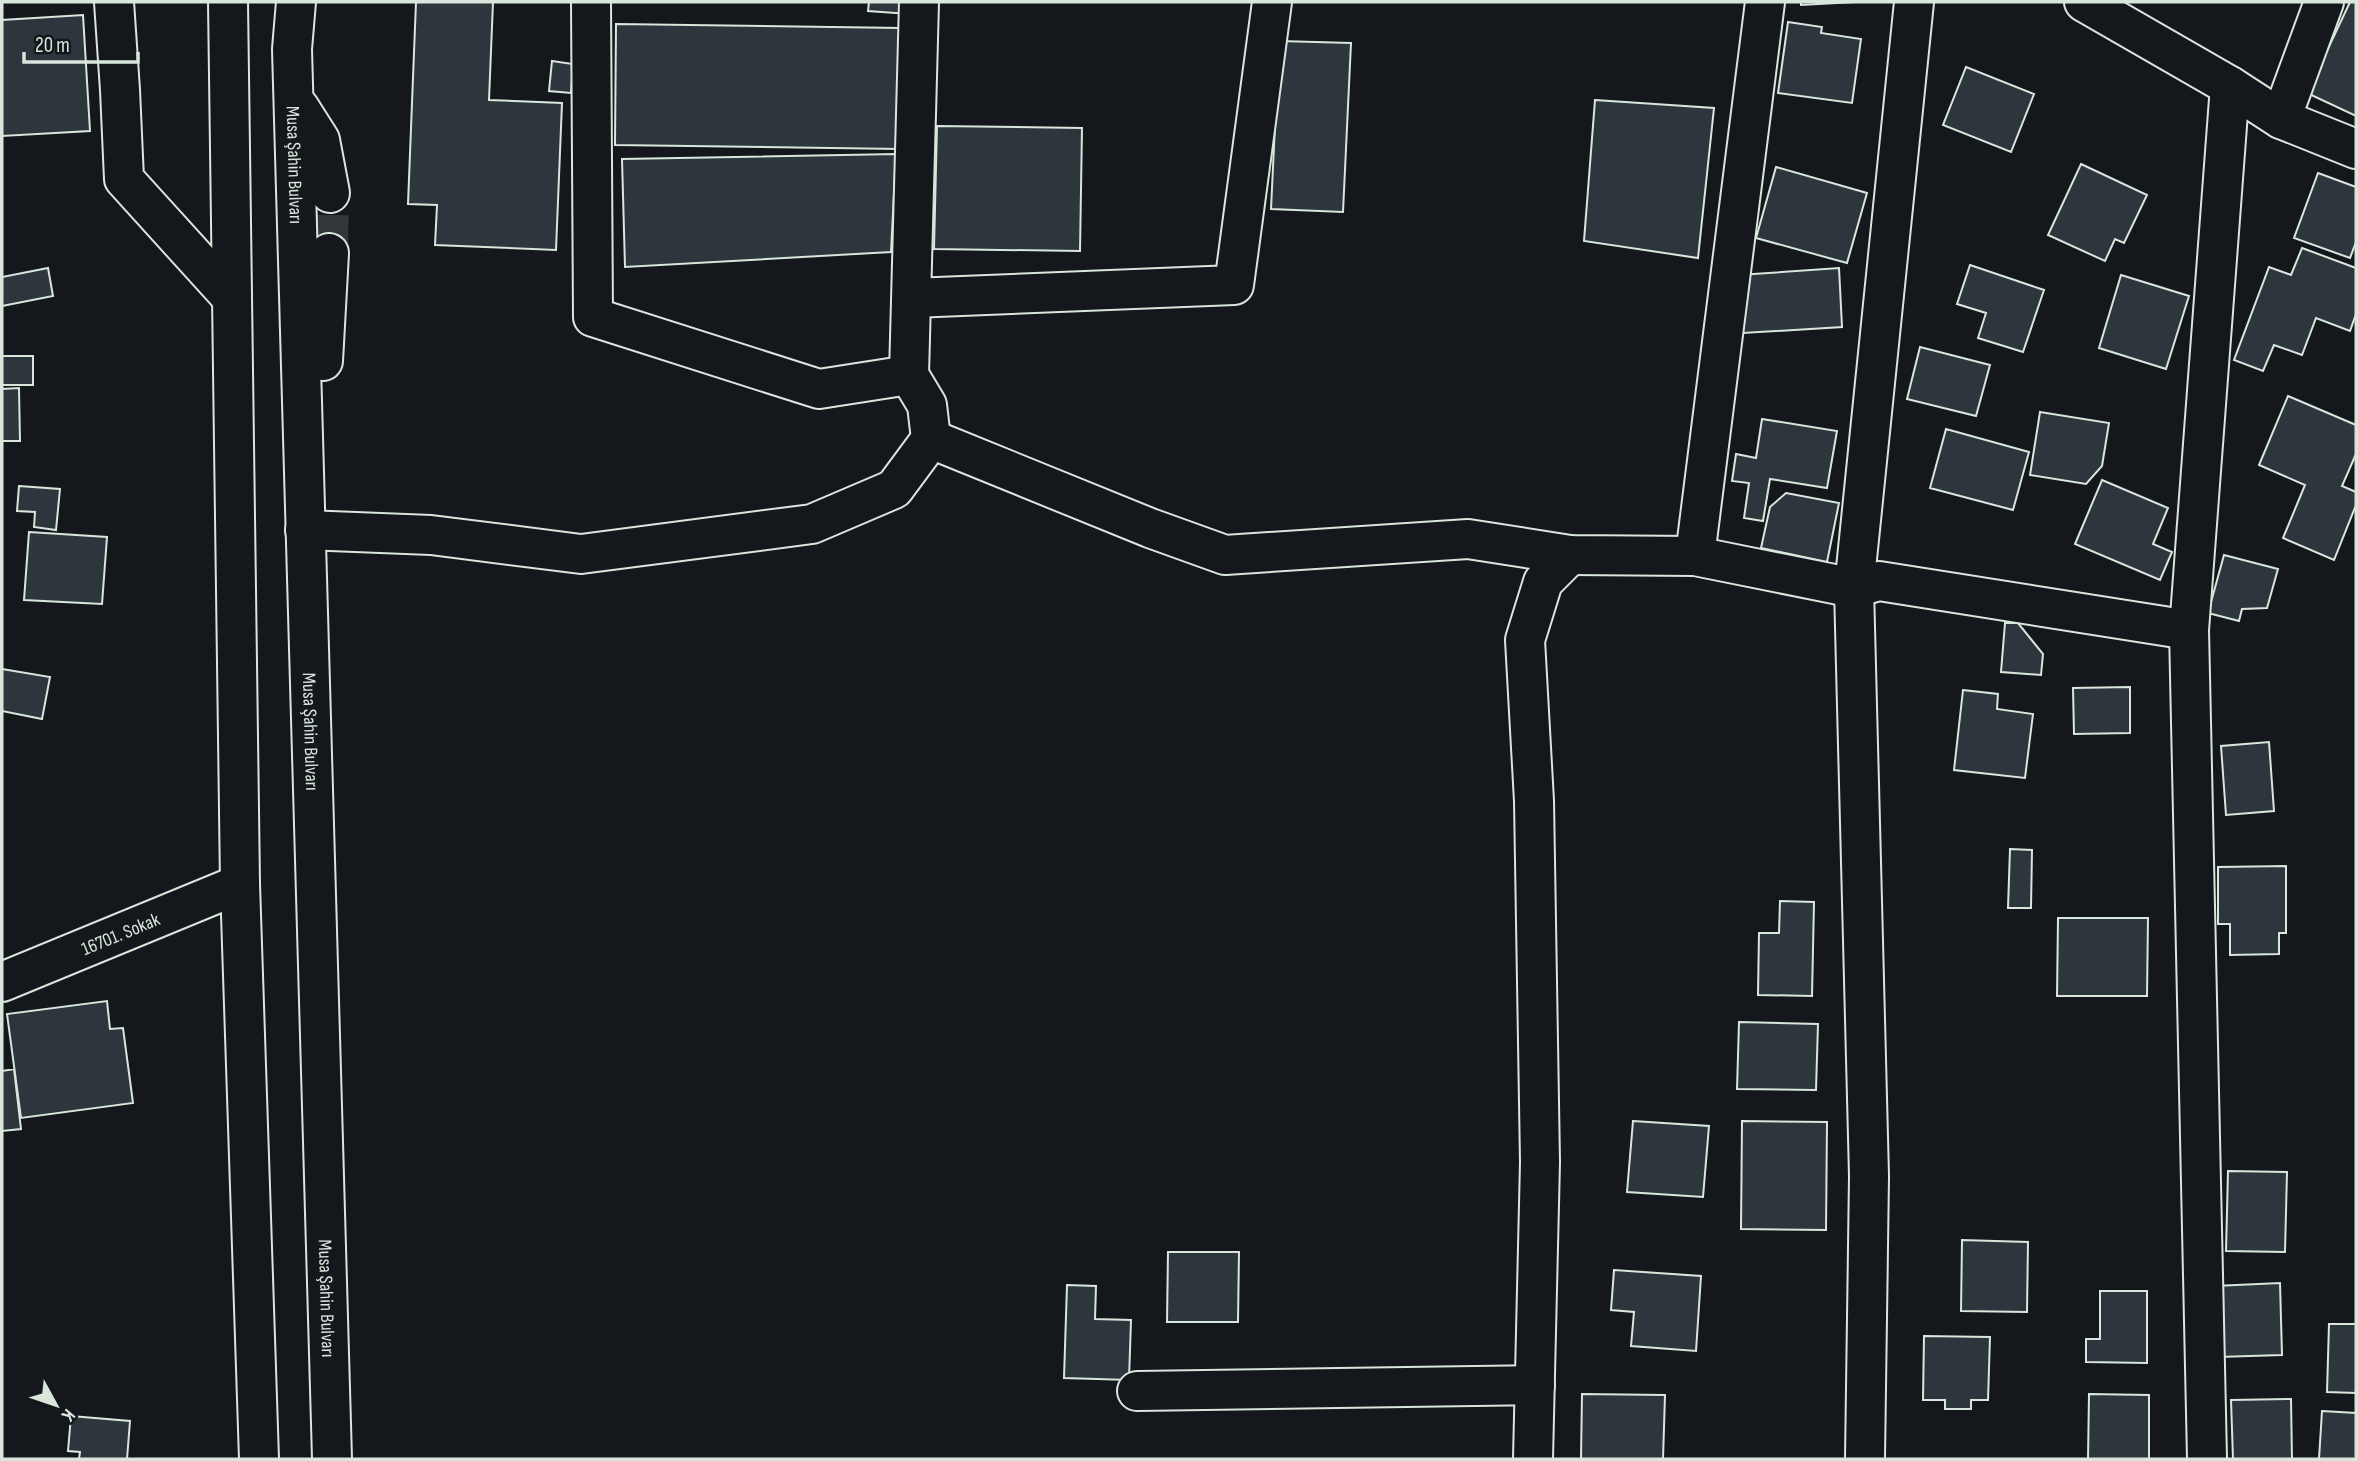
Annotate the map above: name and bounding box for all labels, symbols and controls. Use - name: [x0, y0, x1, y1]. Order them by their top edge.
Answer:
- scale bar: [24, 21, 138, 65]
- text: 20 m: [35, 33, 70, 58]
- street label: Musa Şahin Bulvarı: [281, 105, 307, 224]
- street label: Musa Şahin Bulvarı: [297, 672, 323, 791]
- street label: 16701. Sokak: [78, 908, 164, 961]
- street label: Musa Şahin Bulvarı: [313, 1239, 339, 1358]
- north arrow: [21, 1370, 91, 1440]
- text: K: [56, 1404, 80, 1426]

